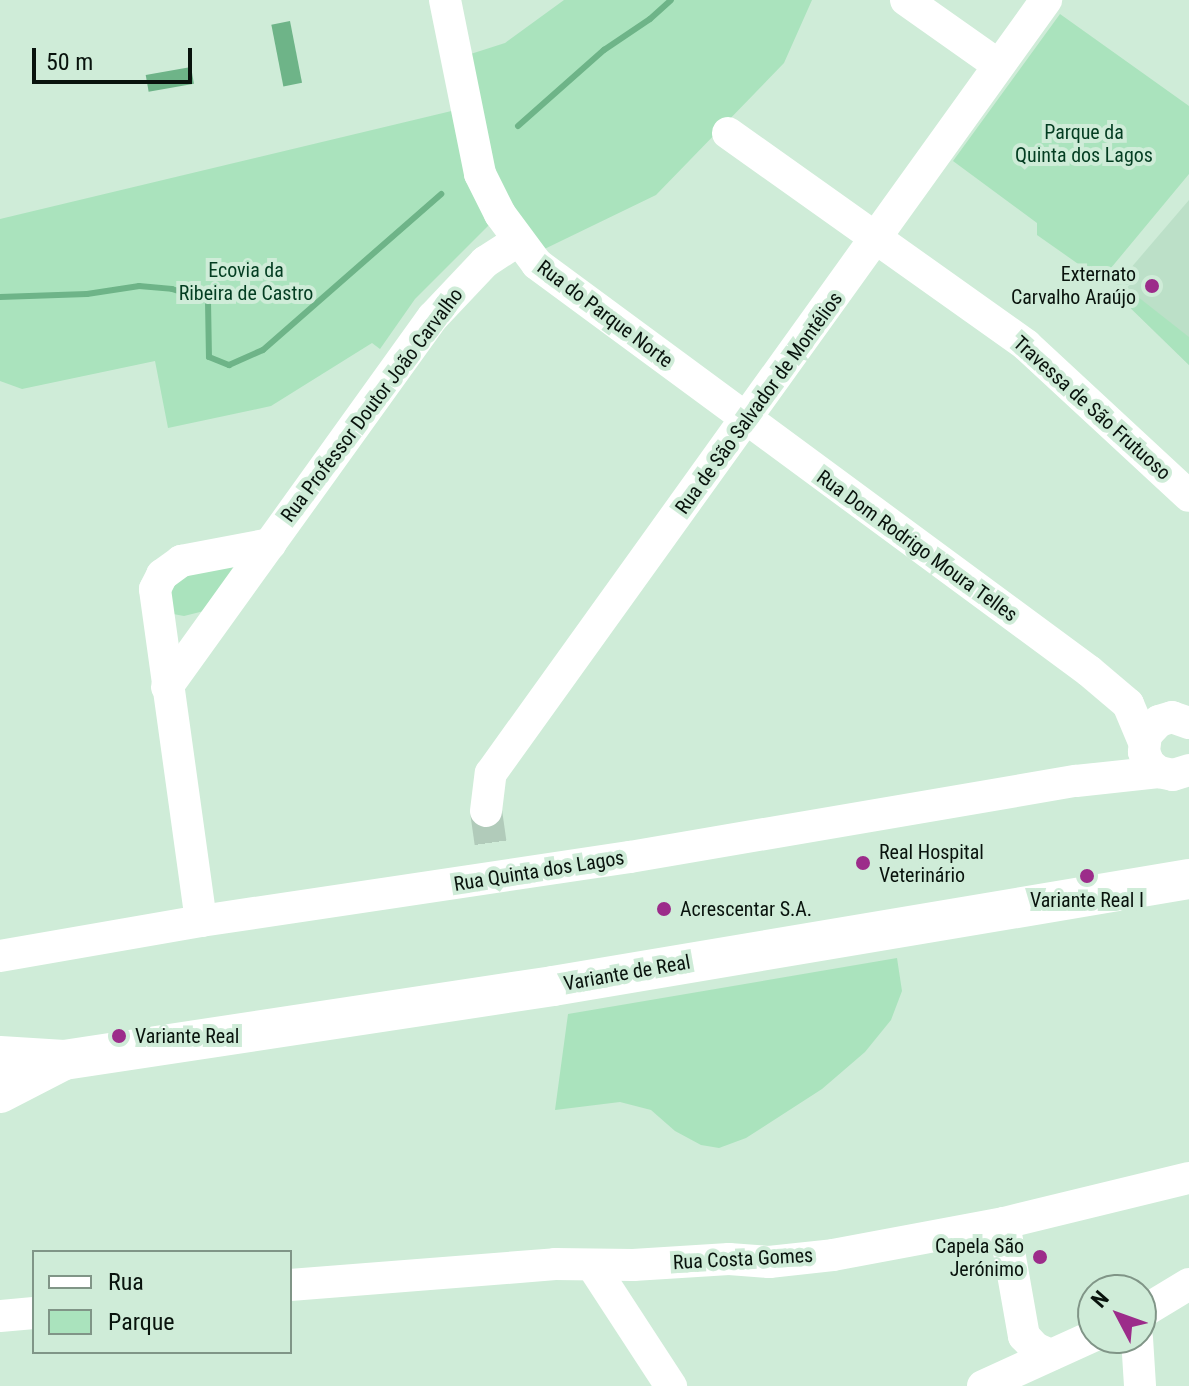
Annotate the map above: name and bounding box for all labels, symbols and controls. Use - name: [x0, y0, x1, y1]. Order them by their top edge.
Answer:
- scale bar: [36, 32, 196, 82]
- text: 50 m: [46, 48, 93, 76]
- park label: Parque da Quinta dos Lagos: [1015, 120, 1153, 167]
- street label: Rua do Parque Norte: [533, 255, 677, 373]
- park label: Ecovia da Ribeira de Castro: [179, 259, 313, 306]
- place label: Externato Carvalho Araújo: [1011, 262, 1136, 309]
- marker: Externato Carvalho Araújo: [1143, 277, 1161, 295]
- street label: Rua Professor Doutor João Carvalho: [276, 283, 468, 527]
- street label: Rua de São Salvador de Montélios: [670, 287, 848, 519]
- street label: Travessa de São Frutuoso: [1008, 331, 1176, 485]
- street label: Rua Dom Rodrigo Moura Telles: [812, 465, 1022, 627]
- place label: Real Hospital Veterinário: [879, 840, 984, 887]
- street label: Rua Quinta dos Lagos: [452, 846, 626, 896]
- marker: Real Hospital Veterinário: [854, 854, 872, 872]
- marker: Variante Real I: [1078, 867, 1096, 885]
- place label: Variante Real I: [1030, 888, 1144, 912]
- place label: Acrescentar S.A.: [680, 897, 812, 921]
- marker: Acrescentar S.A.: [655, 900, 673, 918]
- street label: Variante de Real: [562, 950, 692, 996]
- place label: Variante Real: [135, 1024, 239, 1048]
- marker: Variante Real: [110, 1027, 128, 1045]
- place label: Capela São Jerónimo: [935, 1234, 1024, 1281]
- street label: Rua Costa Gomes: [672, 1243, 814, 1275]
- marker: Capela São Jerónimo: [1031, 1248, 1049, 1266]
- legend: [32, 1250, 292, 1354]
- text: Rua: [108, 1268, 144, 1296]
- north arrow: [1077, 1274, 1157, 1354]
- text: N: [1086, 1286, 1114, 1313]
- text: Parque: [108, 1308, 175, 1336]

